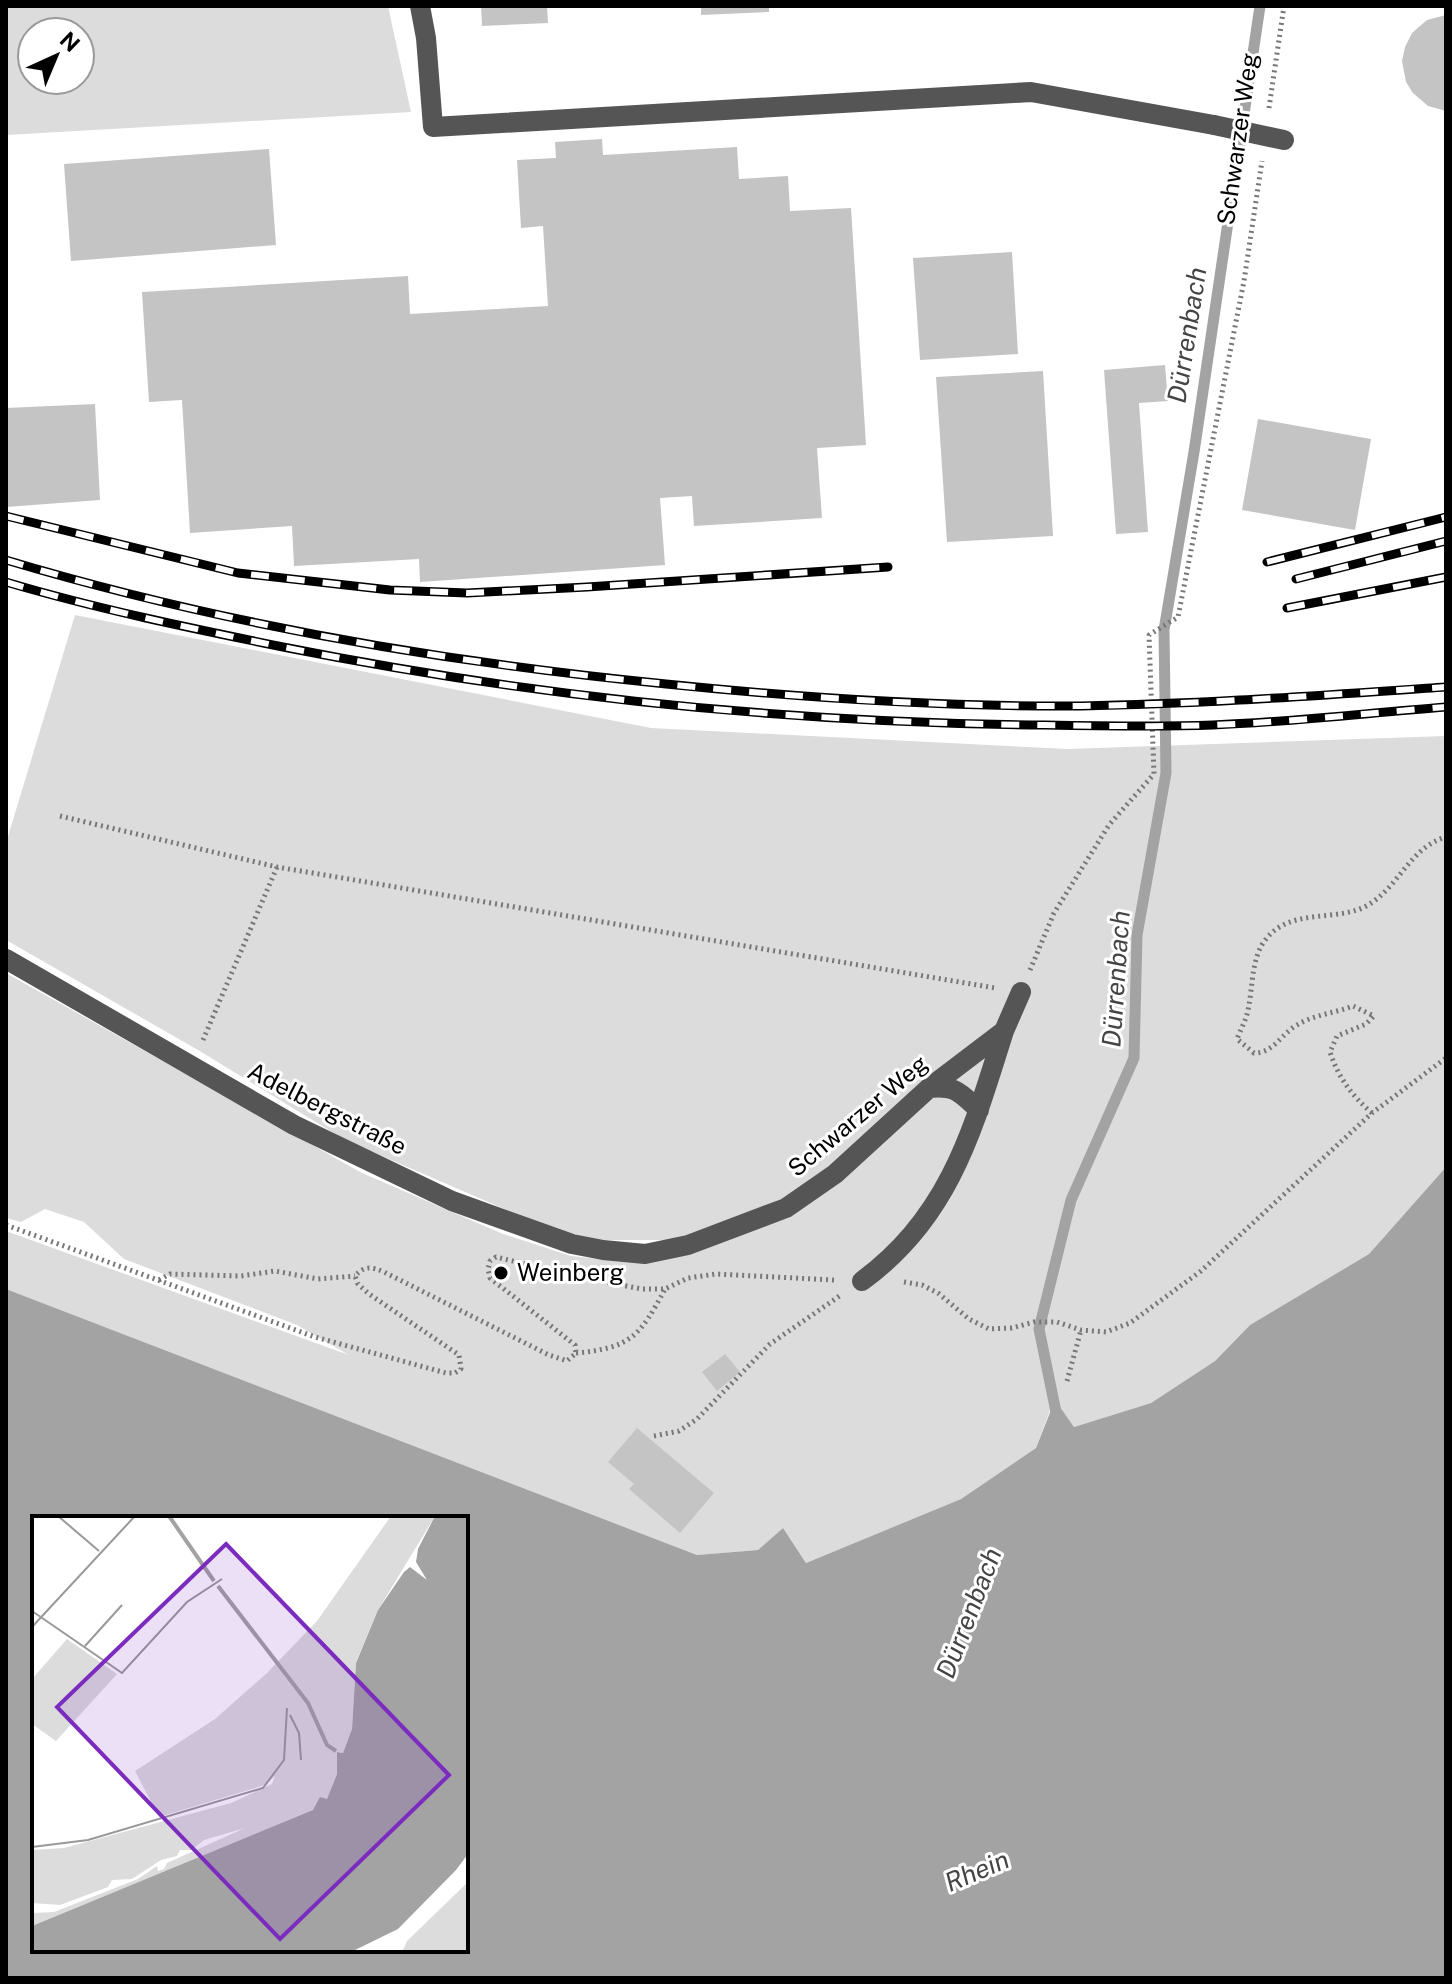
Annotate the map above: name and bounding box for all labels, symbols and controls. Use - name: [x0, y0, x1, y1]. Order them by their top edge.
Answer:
- north arrow: [16, 16, 96, 96]
- text: N: [55, 26, 85, 57]
- street label: Schwarzer Weg: [1211, 51, 1263, 227]
- water label: Dürrenbach: [1160, 265, 1213, 405]
- water label: Dürrenbach: [1095, 909, 1136, 1048]
- street label: Schwarzer Weg: [782, 1049, 933, 1182]
- street label: Adelbergstraße: [243, 1056, 411, 1160]
- place label: Weinberg: [517, 1258, 624, 1286]
- marker: Weinberg: [492, 1264, 510, 1282]
- inset map: [32, 1516, 468, 1952]
- water label: Dürrenbach: [929, 1543, 1008, 1682]
- water label: Rhein: [940, 1843, 1014, 1898]

